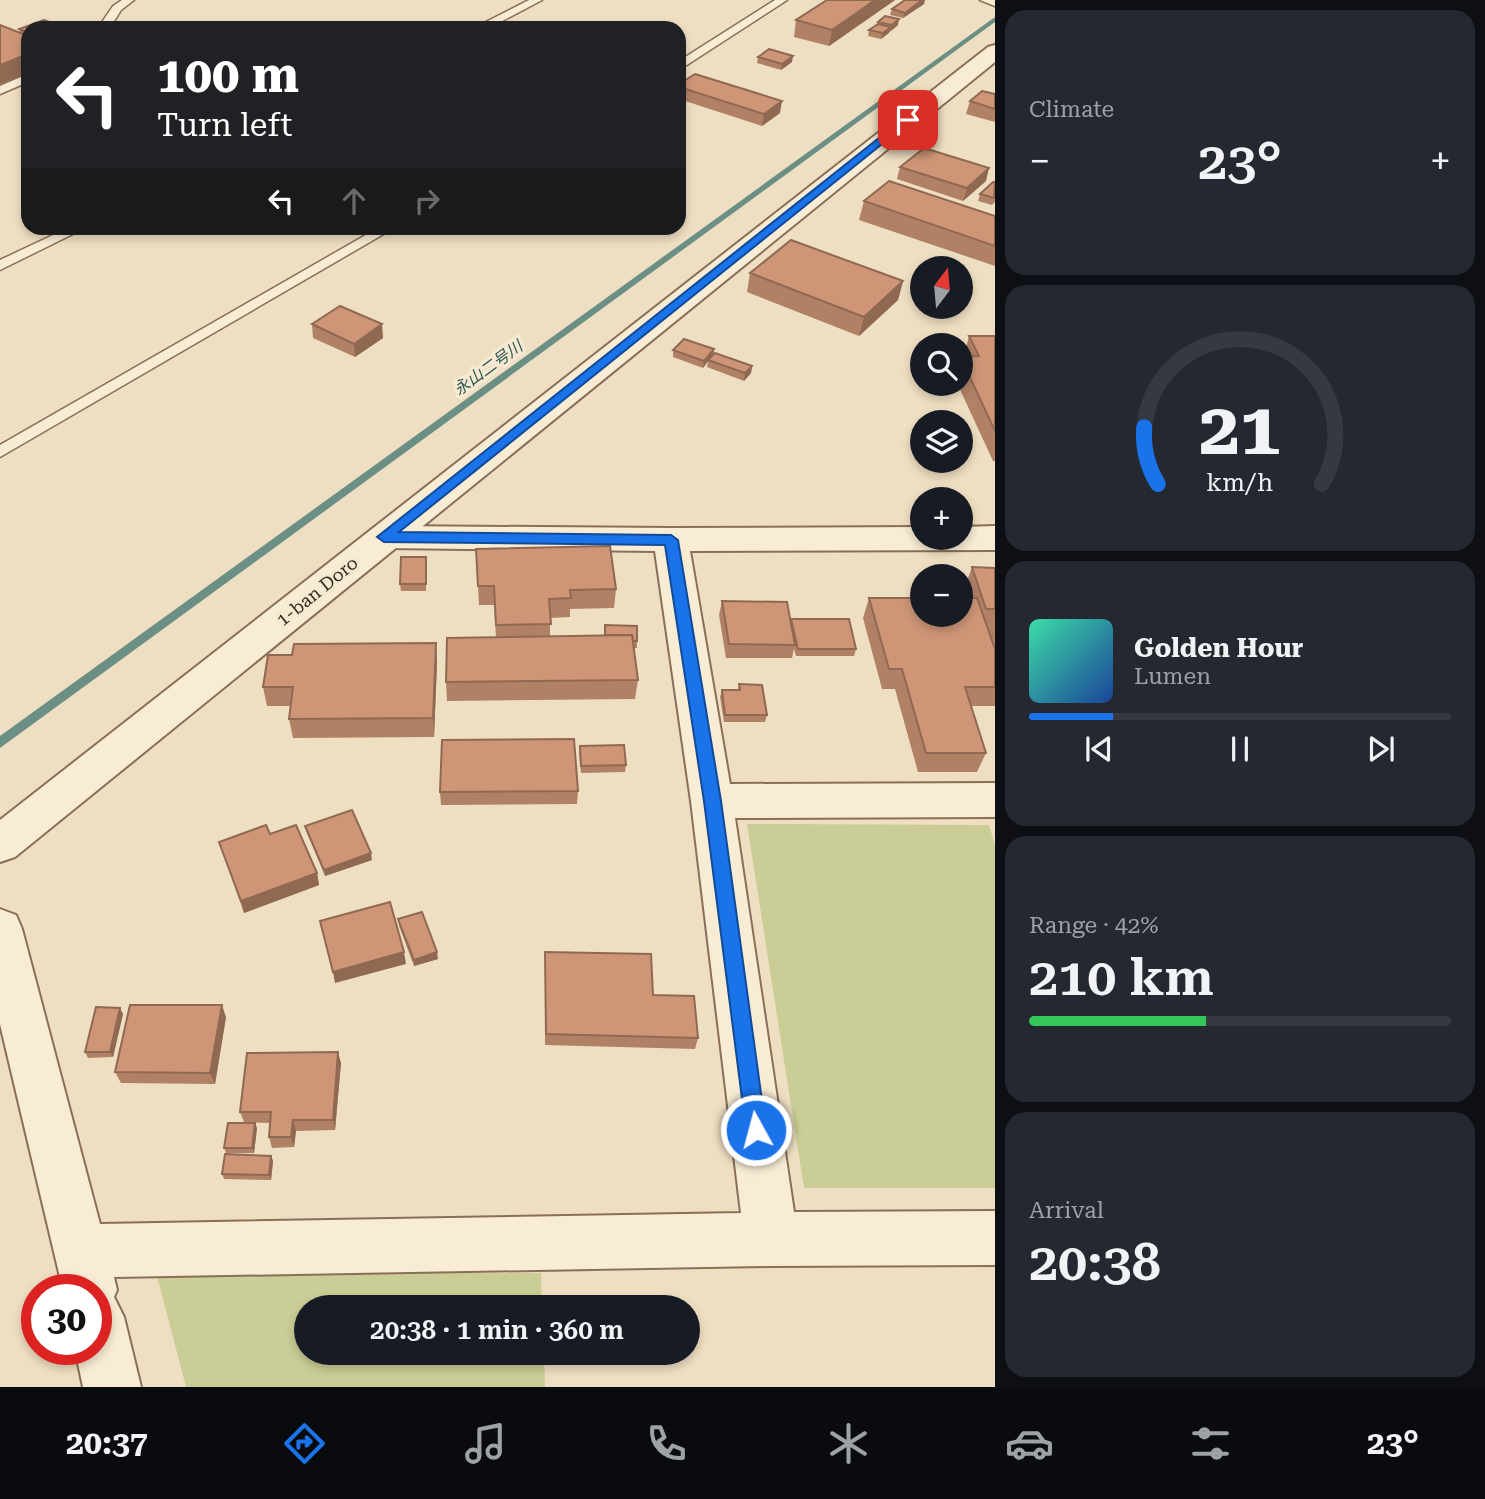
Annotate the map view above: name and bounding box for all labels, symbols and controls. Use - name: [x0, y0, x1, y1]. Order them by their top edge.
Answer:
- text: 100 m: [157, 47, 299, 104]
- icon: left: [42, 49, 133, 140]
- pin: [878, 90, 938, 150]
- text: Climate: [1029, 96, 1114, 123]
- icon: arrive: [889, 101, 927, 139]
- text: Turn left: [157, 106, 292, 144]
- text: 23°: [1198, 131, 1282, 192]
- text: −: [1029, 139, 1050, 183]
- text: +: [1430, 139, 1451, 183]
- icon: left: [262, 182, 300, 220]
- icon: ahead: [335, 182, 373, 220]
- icon: right: [408, 182, 446, 220]
- north arrow: [910, 256, 973, 318]
- map controls: [910, 256, 973, 627]
- button: search: [910, 333, 973, 396]
- water label: 永山二号川: [450, 336, 528, 399]
- text: 21: [1199, 388, 1281, 473]
- button: layers: [910, 410, 973, 473]
- text: km/h: [1207, 468, 1273, 497]
- button: +: [910, 487, 973, 550]
- street label: 1-ban Doro: [272, 552, 362, 630]
- button: −: [910, 564, 973, 627]
- text: Golden Hour: [1134, 633, 1303, 663]
- text: Lumen: [1134, 663, 1211, 690]
- icon: previous: [1080, 730, 1118, 768]
- icon: pause: [1221, 730, 1259, 768]
- icon: next: [1362, 730, 1400, 768]
- text: Range · 42%: [1029, 912, 1158, 939]
- text: 210 km: [1029, 947, 1214, 1008]
- position arrow: [719, 1093, 793, 1167]
- text: Arrival: [1029, 1197, 1104, 1224]
- text: 20:38: [1029, 1232, 1161, 1293]
- speed limit sign: 30: [21, 1274, 112, 1365]
- text: 20:38 · 1 min · 360 m: [370, 1315, 624, 1345]
- icon: directions: [280, 1419, 329, 1468]
- icon: music: [461, 1419, 510, 1468]
- icon: phone: [642, 1419, 691, 1468]
- icon: climate: [824, 1419, 873, 1468]
- icon: car: [1005, 1419, 1054, 1468]
- icon: filters: [1186, 1419, 1235, 1468]
- text: 20:37: [66, 1424, 148, 1462]
- text: 23°: [1367, 1424, 1419, 1462]

